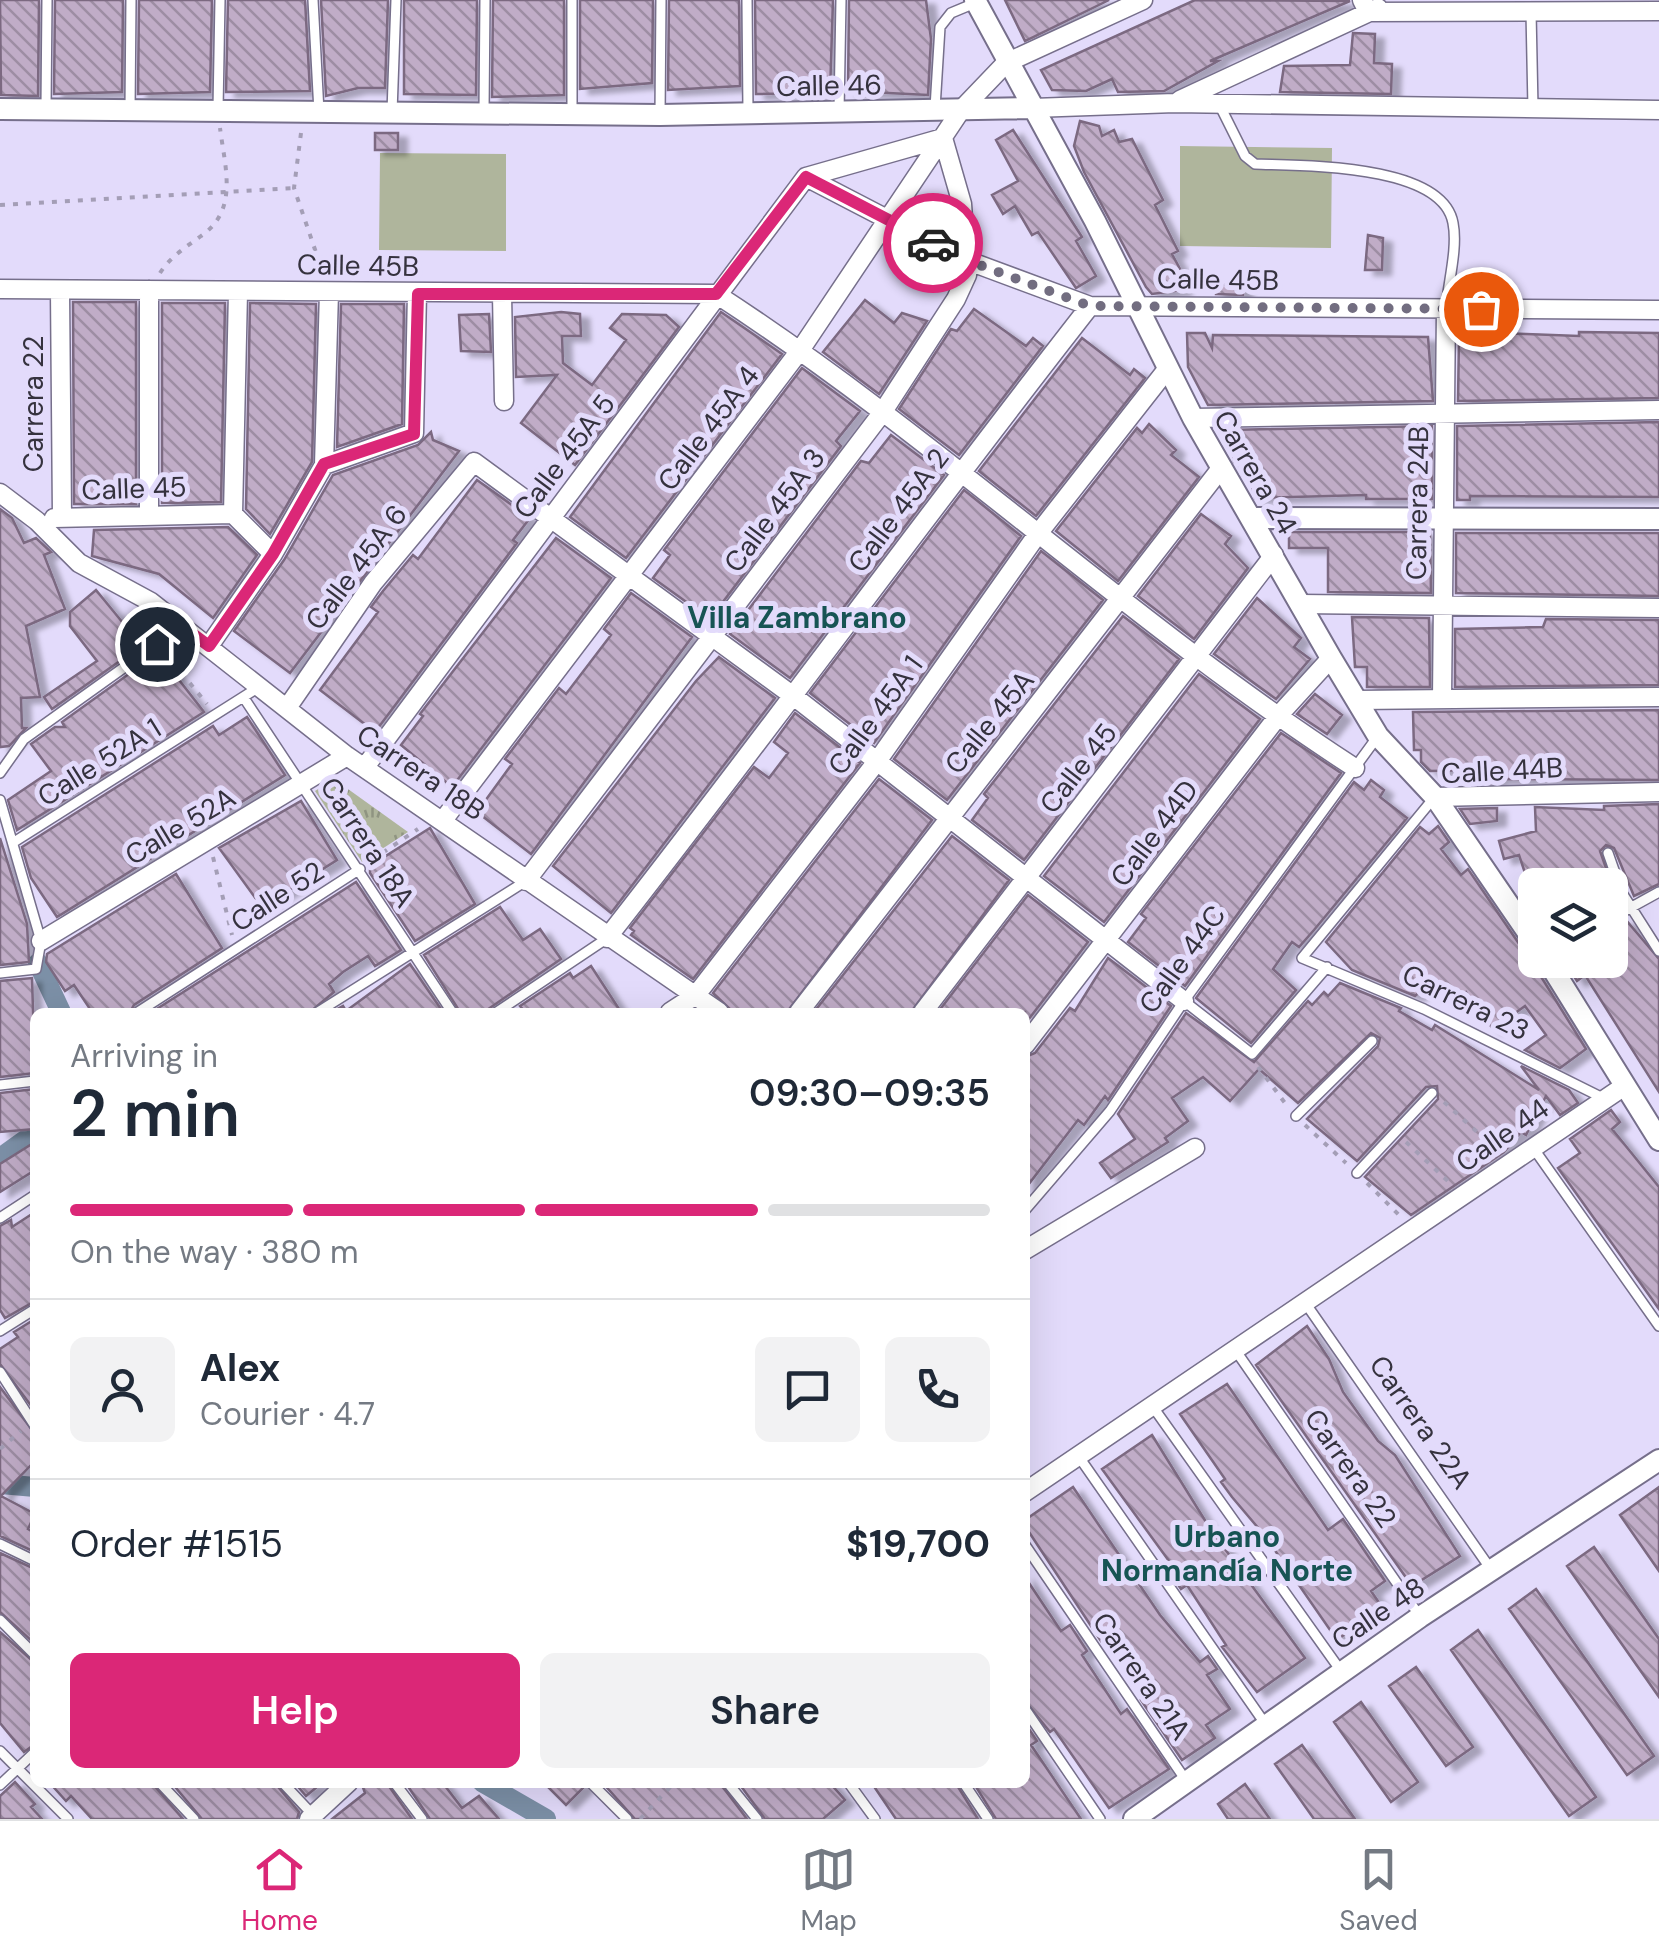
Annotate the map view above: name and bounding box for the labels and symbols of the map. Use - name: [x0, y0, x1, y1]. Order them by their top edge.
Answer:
- street label: Calle 46: [776, 66, 882, 105]
- courier: [883, 193, 983, 293]
- street label: Calle 45B: [297, 246, 419, 285]
- street label: Calle 45B: [1157, 260, 1279, 299]
- pin: [1439, 267, 1524, 352]
- street label: Carrera 22: [15, 336, 52, 472]
- street label: Calle 45A 4: [649, 358, 767, 498]
- street label: Calle 45A 5: [505, 386, 623, 526]
- street label: Carrera 24: [1205, 404, 1306, 541]
- street label: Carrera 24B: [1398, 426, 1437, 580]
- street label: Calle 45A 3: [716, 441, 833, 580]
- street label: Calle 45A 2: [840, 441, 957, 580]
- street label: Calle 45: [81, 468, 187, 509]
- street label: Calle 45A 6: [297, 497, 416, 637]
- district label: Villa Zambrano: [687, 598, 907, 637]
- pin: [115, 602, 200, 687]
- street label: Calle 45A 1: [820, 648, 931, 782]
- street label: Calle 45A: [936, 663, 1042, 782]
- street label: Calle 52A 1: [31, 710, 168, 815]
- street label: Calle 45: [1031, 715, 1125, 821]
- street label: Carrera 18B: [349, 716, 492, 829]
- street label: Calle 44B: [1440, 749, 1564, 792]
- street label: Carrera 18A: [312, 770, 423, 914]
- street label: Calle 44D: [1102, 772, 1207, 894]
- street label: Calle 52A: [118, 779, 242, 874]
- street label: Calle 52: [224, 853, 331, 940]
- street label: Calle 44C: [1131, 898, 1234, 1021]
- street label: Carrera 23: [1396, 956, 1536, 1049]
- street label: Calle 44: [1449, 1090, 1556, 1181]
- street label: Carrera 22A: [1361, 1348, 1480, 1497]
- street label: Carrera 22: [1296, 1402, 1405, 1535]
- district label: Urbano Normandía Norte: [1101, 1517, 1353, 1590]
- street label: Calle 48: [1324, 1569, 1432, 1658]
- street label: Carrera 21A: [1084, 1605, 1199, 1747]

